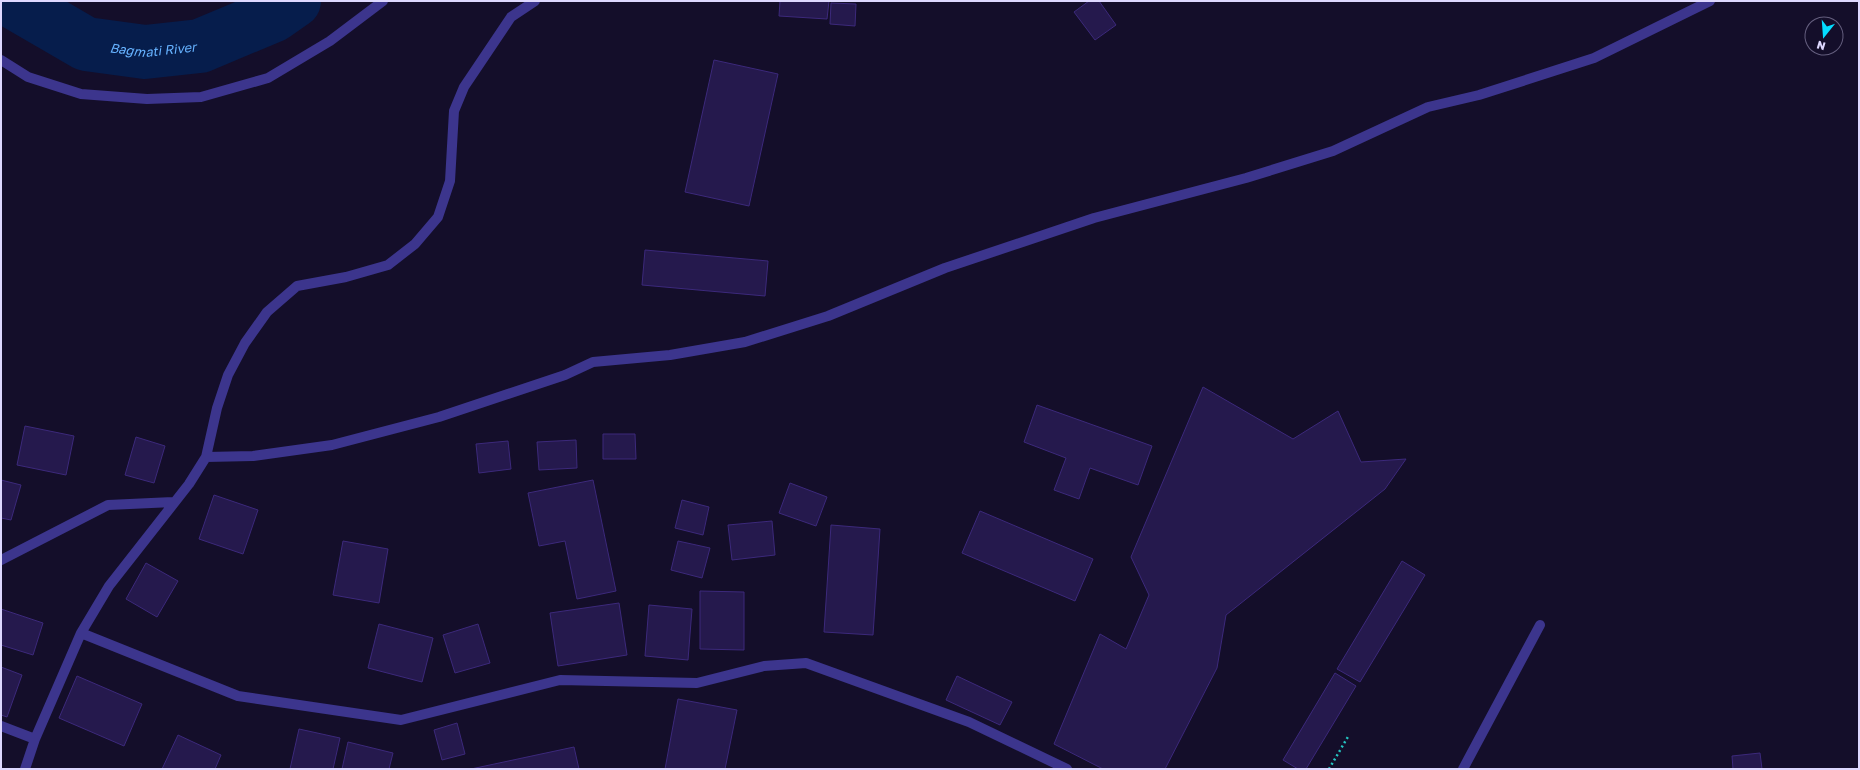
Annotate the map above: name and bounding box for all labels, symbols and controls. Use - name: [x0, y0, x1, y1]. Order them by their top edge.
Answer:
- north arrow: [1804, 16, 1844, 56]
- water label: Bagmati River: [109, 38, 199, 60]
- text: N: [1815, 39, 1827, 53]

